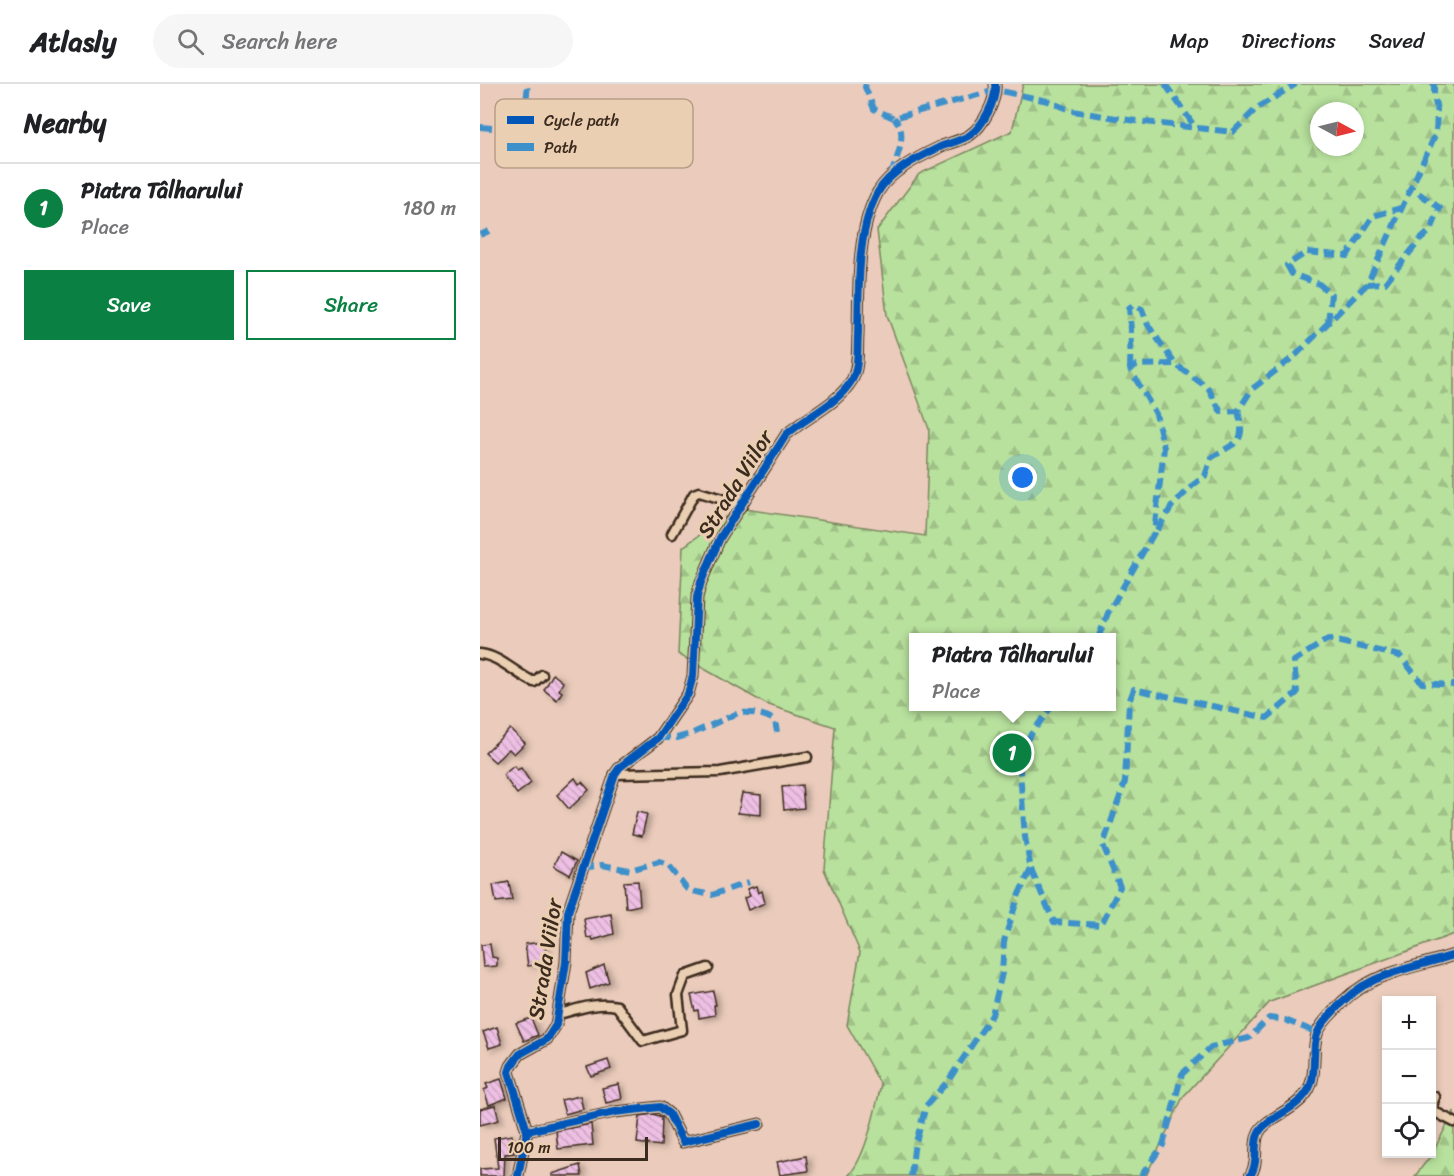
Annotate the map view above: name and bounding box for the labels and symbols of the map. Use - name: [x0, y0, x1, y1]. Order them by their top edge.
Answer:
- legend: [495, 99, 693, 168]
- north arrow: [1310, 102, 1364, 156]
- text: Cycle path: [544, 106, 619, 135]
- text: Path: [544, 133, 577, 162]
- street label: Strada Viilor: [686, 420, 785, 546]
- your location: [1008, 463, 1037, 492]
- pin: 1: [992, 730, 1032, 776]
- street label: Strada Viilor: [516, 894, 574, 1022]
- scale bar: [498, 1134, 648, 1162]

